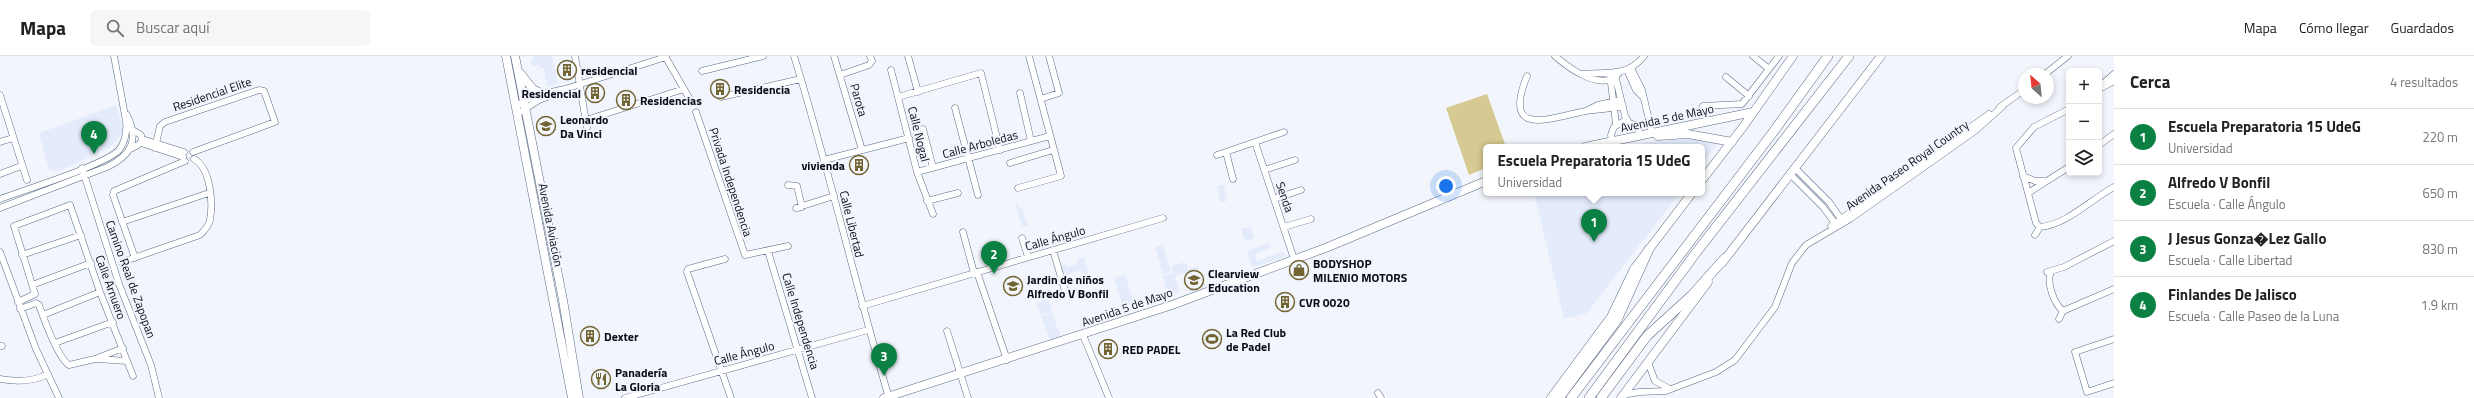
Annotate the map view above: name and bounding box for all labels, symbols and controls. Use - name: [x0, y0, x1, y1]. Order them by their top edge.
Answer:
- search box: [90, 10, 370, 46]
- text: Mapa: [20, 13, 66, 42]
- text: Buscar aquí: [136, 16, 209, 39]
- icon: search: [104, 17, 126, 39]
- text: Mapa: [2244, 17, 2277, 38]
- text: Cómo llegar: [2299, 17, 2369, 38]
- text: Guardados: [2391, 17, 2454, 38]
- building icon: residencial: [556, 59, 578, 81]
- place label: residencial: [581, 61, 638, 80]
- north arrow: [2018, 68, 2054, 104]
- map controls: [2066, 68, 2102, 176]
- button: +: [2066, 68, 2102, 104]
- text: Cerca: [2130, 69, 2170, 95]
- street label: Residencial Elite: [170, 72, 254, 116]
- text: 4 resultados: [2390, 72, 2458, 92]
- building icon: Residencia: [709, 78, 731, 100]
- place label: Residencia: [734, 80, 790, 99]
- street label: Parota: [845, 81, 873, 119]
- building icon: Residencial: [584, 82, 606, 104]
- place label: Residencial: [522, 84, 581, 103]
- building icon: Residencias: [615, 89, 637, 111]
- place label: Residencias: [640, 91, 702, 110]
- street label: Avenida 5 de Mayo: [1618, 99, 1716, 137]
- street label: Calle Nogal: [903, 104, 935, 164]
- button: −: [2066, 104, 2102, 140]
- place label: Leonardo Da Vinci: [560, 110, 608, 143]
- school or university icon: Leonardo Da Vinci: [535, 115, 557, 137]
- street label: Avenida Paseo Royal Country: [1841, 115, 1973, 215]
- text: Escuela Preparatoria 15 UdeG: [2168, 115, 2361, 138]
- pin: 4: [81, 121, 107, 154]
- street label: Privada Independencia: [704, 125, 758, 239]
- street label: Calle Arboledas: [940, 125, 1020, 163]
- text: 1: [2139, 127, 2147, 147]
- text: 220 m: [2422, 127, 2458, 147]
- text: Universidad: [2168, 138, 2233, 158]
- button: layers: [2066, 140, 2102, 176]
- popup: [1483, 144, 1705, 196]
- text: Escuela Preparatoria 15 UdeG: [1498, 149, 1690, 172]
- building icon: vivienda: [848, 154, 870, 176]
- place label: vivienda: [801, 156, 845, 175]
- text: Alfredo V Bonfil: [2168, 171, 2270, 194]
- text: Universidad: [1498, 172, 1562, 192]
- your location: [1436, 176, 1456, 196]
- street label: Senda: [1271, 179, 1299, 215]
- street label: Avenida Aviación: [534, 182, 568, 268]
- text: 2: [2139, 183, 2147, 203]
- text: 650 m: [2422, 183, 2458, 203]
- street label: Calle Libertad: [835, 189, 869, 259]
- text: Escuela · Calle Ángulo: [2168, 194, 2286, 214]
- pin: 1: [1581, 209, 1607, 242]
- street label: Camino Real de Zapopan: [101, 217, 161, 341]
- street label: Calle Ángulo: [1023, 220, 1087, 256]
- text: J Jesus Gonza�Lez Gallo: [2168, 227, 2326, 250]
- text: 3: [2139, 239, 2147, 259]
- text: 830 m: [2422, 239, 2458, 259]
- pin: 2: [981, 241, 1007, 274]
- text: Escuela · Calle Libertad: [2168, 250, 2292, 270]
- street label: Calle Arnuero: [91, 252, 131, 322]
- place label: BODYSHOP MILENIO MOTORS: [1313, 254, 1408, 287]
- shop icon: BODYSHOP MILENIO MOTORS: [1288, 259, 1310, 281]
- place label: Clearview Education: [1208, 264, 1260, 297]
- school or university icon: Clearview Education: [1183, 269, 1205, 291]
- street label: Calle Independencia: [777, 270, 825, 372]
- place label: Jardin de niños Alfredo V Bonfil: [1027, 270, 1109, 303]
- school or university icon: Jardin de niños Alfredo V Bonfil: [1002, 275, 1024, 297]
- street label: Avenida 5 de Mayo: [1079, 283, 1175, 331]
- text: Finlandes De Jalisco: [2168, 283, 2297, 306]
- building icon: CVR 0020: [1274, 291, 1296, 313]
- place label: CVR 0020: [1299, 293, 1350, 312]
- text: 4: [2139, 295, 2147, 315]
- text: 1.9 km: [2421, 295, 2458, 315]
- text: Escuela · Calle Paseo de la Luna: [2168, 306, 2339, 326]
- place label: La Red Club de Padel: [1226, 323, 1287, 356]
- building icon: Dexter: [579, 325, 601, 347]
- place label: Dexter: [604, 327, 639, 346]
- sports icon: La Red Club de Padel: [1201, 328, 1223, 350]
- street label: Calle Ángulo: [712, 336, 776, 370]
- building icon: RED PADEL: [1097, 338, 1119, 360]
- place label: RED PADEL: [1122, 340, 1181, 359]
- pin: 3: [871, 343, 897, 376]
- place label: Panadería La Gloria: [615, 363, 667, 396]
- restaurant icon: Panadería La Gloria: [590, 368, 612, 390]

